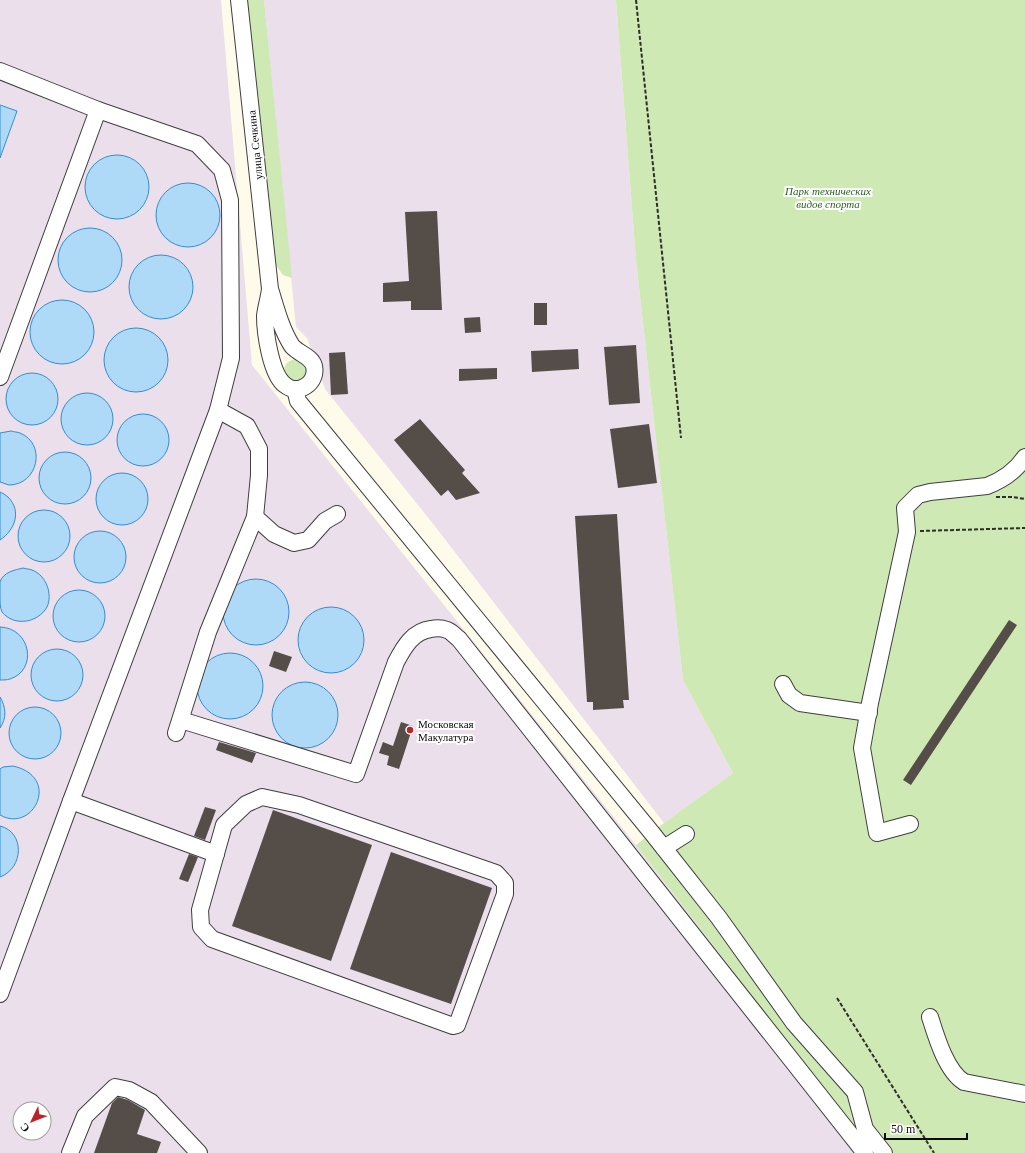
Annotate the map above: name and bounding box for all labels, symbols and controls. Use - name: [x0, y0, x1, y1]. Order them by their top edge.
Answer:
- street label: улица Сечкина: [245, 110, 265, 180]
- park label: Парк технических видов спорта: [784, 185, 871, 210]
- place label: Московская Макулатура: [418, 718, 474, 743]
- marker: Московская Макулатура: [405, 725, 415, 735]
- north arrow: [12, 1101, 52, 1141]
- scale bar: [885, 1115, 967, 1141]
- text: С: [18, 1121, 32, 1135]
- text: 50 m: [891, 1122, 916, 1136]

